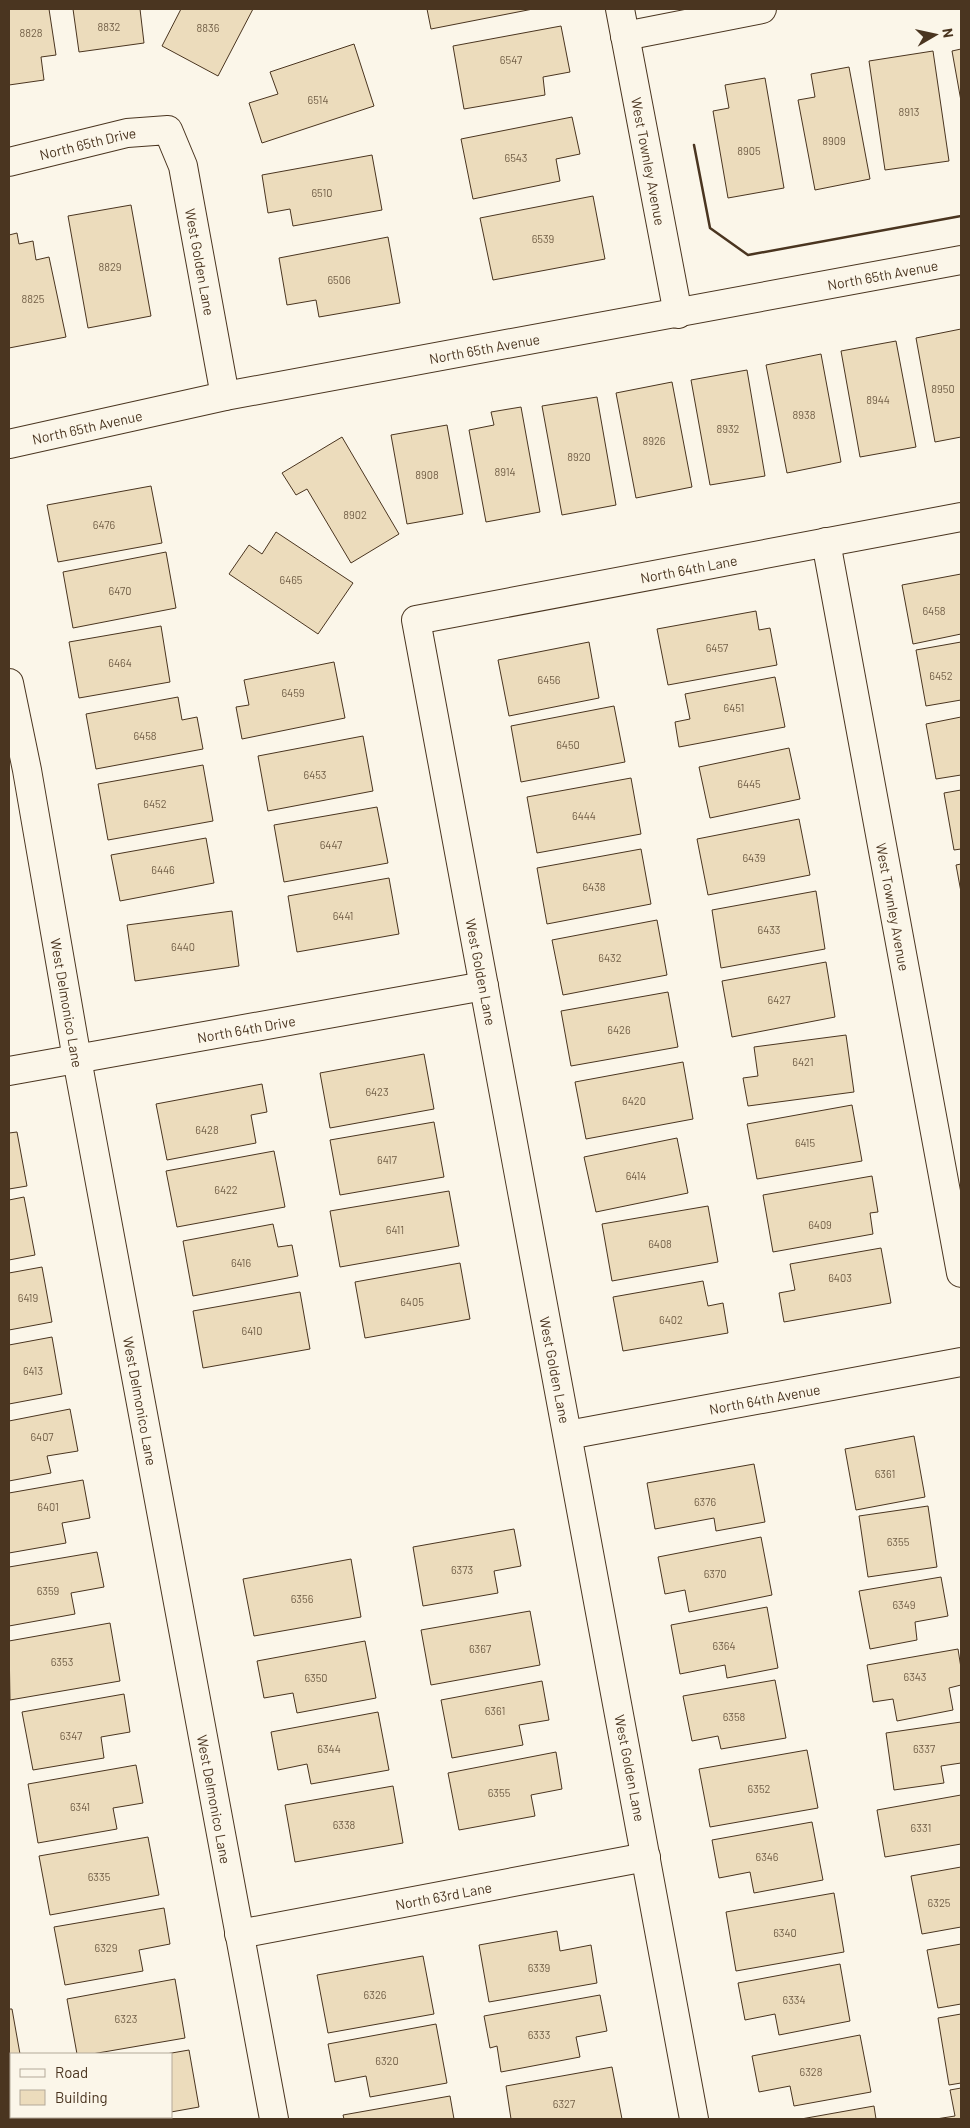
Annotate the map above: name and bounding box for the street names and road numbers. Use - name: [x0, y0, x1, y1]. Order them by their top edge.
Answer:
- street label: West Townley Avenue: [628, 96, 669, 227]
- street label: North 65th Drive: [38, 124, 137, 163]
- street label: West Golden Lane: [182, 207, 219, 317]
- street label: North 65th Avenue: [826, 256, 939, 293]
- street label: North 65th Avenue: [428, 330, 541, 367]
- street label: North 65th Avenue: [30, 406, 144, 447]
- street label: North 64th Lane: [639, 551, 738, 586]
- street label: West Townley Avenue: [873, 841, 914, 972]
- street label: West Golden Lane: [462, 917, 500, 1027]
- street label: West Delmonico Lane: [48, 937, 87, 1069]
- street label: North 64th Drive: [196, 1011, 297, 1046]
- street label: West Golden Lane: [536, 1315, 574, 1425]
- street label: West Delmonico Lane: [120, 1335, 161, 1467]
- street label: North 64th Avenue: [708, 1380, 822, 1417]
- street label: West Golden Lane: [611, 1713, 649, 1823]
- street label: West Delmonico Lane: [194, 1733, 235, 1865]
- street label: North 63rd Lane: [394, 1878, 493, 1913]

